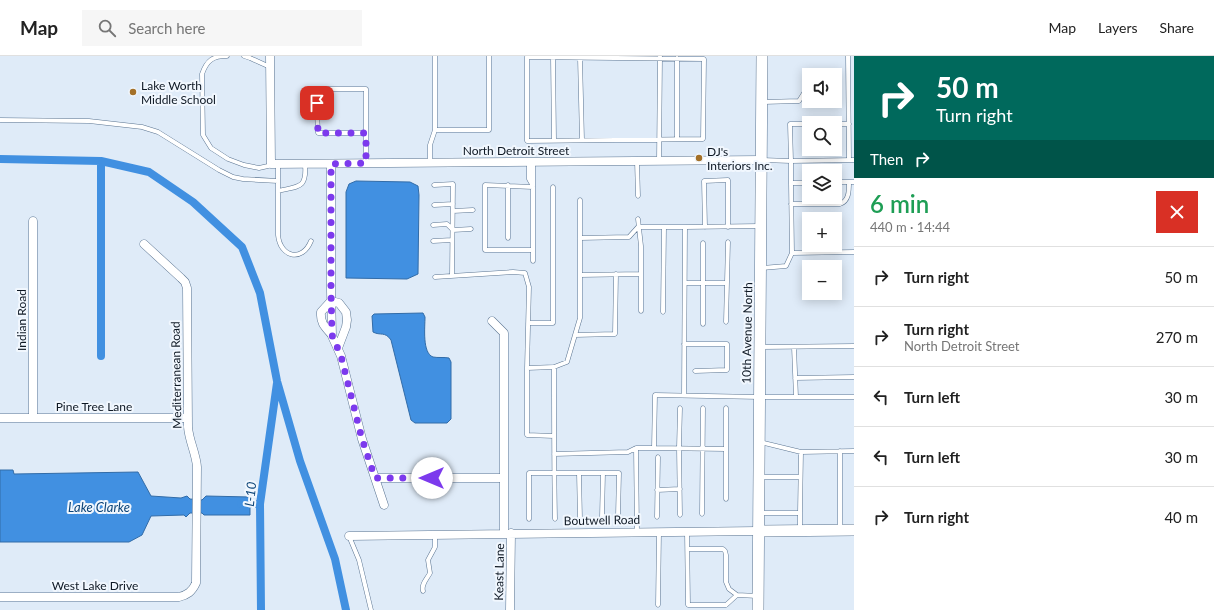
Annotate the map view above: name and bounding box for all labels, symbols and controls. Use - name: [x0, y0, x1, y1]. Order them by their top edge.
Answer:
- search box: [82, 10, 362, 46]
- text: Map: [20, 16, 58, 39]
- icon: search: [96, 17, 118, 39]
- text: Search here: [128, 19, 206, 37]
- text: Map: [1048, 19, 1076, 36]
- text: Layers: [1098, 19, 1138, 36]
- text: Share: [1160, 19, 1194, 36]
- map controls: [802, 68, 842, 300]
- button: sound: [802, 68, 842, 108]
- text: 50 m: [936, 70, 999, 104]
- icon: right: [870, 72, 922, 124]
- place label: Lake Worth Middle School: [141, 78, 216, 107]
- pin: [300, 86, 334, 120]
- marker: Lake Worth Middle School: [128, 87, 138, 97]
- icon: arrive: [306, 92, 328, 114]
- text: Turn right: [936, 104, 1013, 126]
- button: search: [802, 116, 842, 156]
- street label: North Detroit Street: [463, 143, 570, 158]
- place label: DJ's Interiors Inc.: [707, 144, 773, 173]
- icon: right: [911, 148, 933, 170]
- text: Then: [870, 150, 903, 168]
- marker: DJ's Interiors Inc.: [694, 153, 704, 163]
- button: layers: [802, 164, 842, 204]
- text: 6 min: [870, 189, 929, 218]
- button: close: [1156, 191, 1198, 233]
- button: +: [802, 212, 842, 252]
- text: 440 m · 14:44: [870, 219, 950, 235]
- button: −: [802, 260, 842, 300]
- icon: right: [870, 266, 892, 288]
- text: Turn right: [904, 268, 969, 286]
- text: 50 m: [1164, 268, 1198, 286]
- street label: 10th Avenue North: [739, 282, 755, 384]
- street label: Indian Road: [14, 289, 29, 351]
- text: Turn right: [904, 320, 969, 338]
- street label: Mediterranean Road: [168, 321, 184, 429]
- icon: right: [870, 326, 892, 348]
- text: 270 m: [1156, 328, 1198, 346]
- text: North Detroit Street: [904, 338, 1020, 354]
- icon: left: [870, 386, 892, 408]
- text: Turn left: [904, 388, 960, 406]
- text: 30 m: [1164, 388, 1198, 406]
- street label: Pine Tree Lane: [56, 399, 132, 414]
- icon: left: [870, 446, 892, 468]
- text: Turn left: [904, 448, 960, 466]
- text: 30 m: [1164, 448, 1198, 466]
- position arrow: [411, 457, 453, 499]
- water label: L-10: [241, 480, 259, 507]
- water label: Lake Clarke: [68, 499, 130, 515]
- icon: right: [870, 506, 892, 528]
- text: Turn right: [904, 508, 969, 526]
- text: 40 m: [1164, 508, 1198, 526]
- street label: Boutwell Road: [564, 512, 640, 528]
- street label: Keast Lane: [491, 543, 507, 601]
- street label: West Lake Drive: [52, 578, 138, 593]

